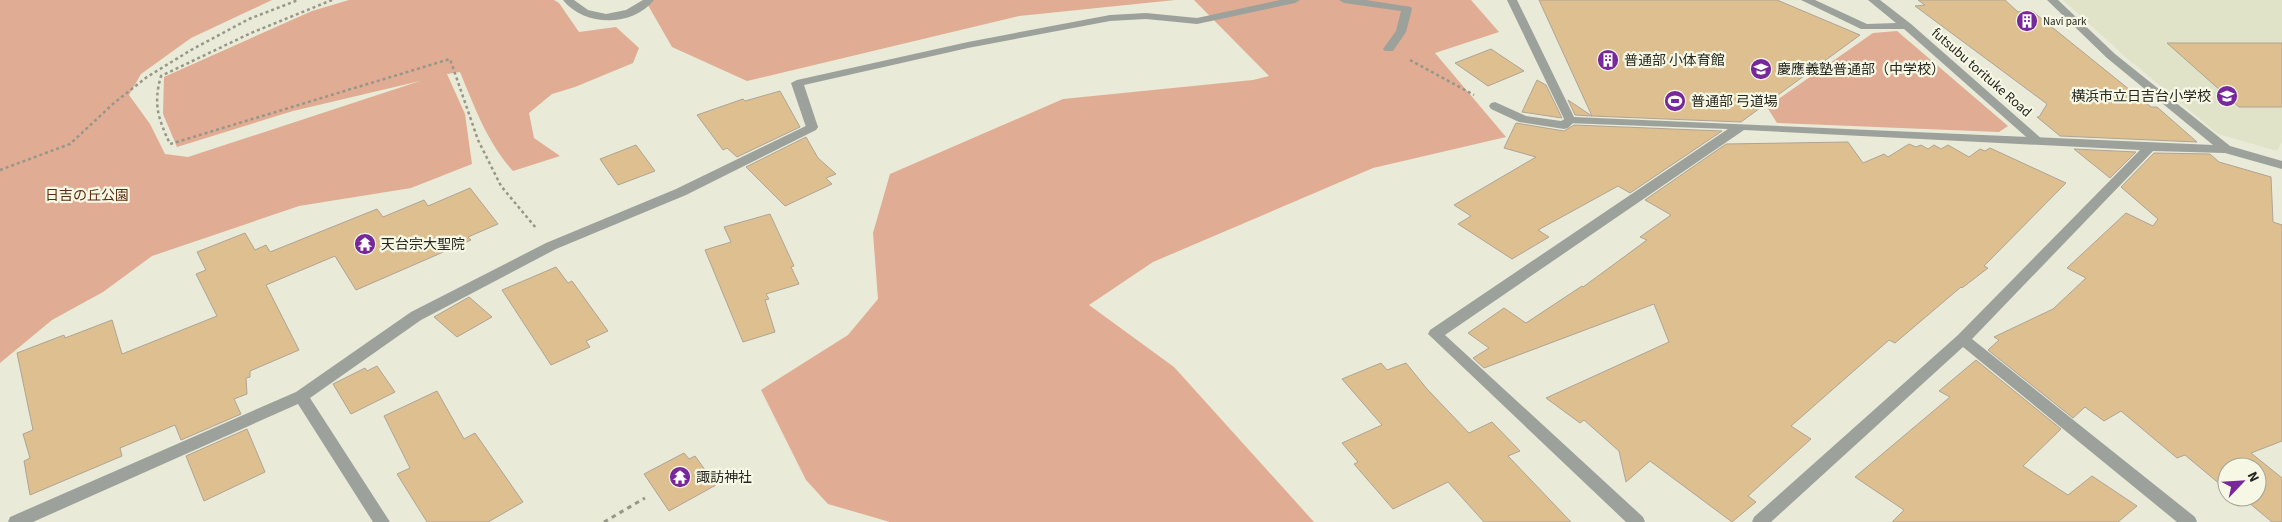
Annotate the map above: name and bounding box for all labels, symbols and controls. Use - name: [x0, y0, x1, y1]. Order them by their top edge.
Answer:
- building icon: Navi park: [2015, 9, 2039, 33]
- place label: Navi park: [2043, 14, 2087, 29]
- street label: futsubu torituke Road: [1927, 23, 2036, 122]
- building icon: 普通部 小体育館: [1596, 48, 1620, 72]
- place label: 普通部 小体育館: [1624, 51, 1725, 71]
- school or university icon: 慶應義塾普通部（中学校）: [1749, 57, 1773, 81]
- place label: 慶應義塾普通部（中学校）: [1777, 60, 1945, 80]
- school or university icon: 横浜市立日吉台小学校: [2215, 84, 2239, 108]
- place label: 横浜市立日吉台小学校: [2071, 87, 2211, 107]
- sports icon: 普通部 弓道場: [1663, 89, 1687, 113]
- place label: 普通部 弓道場: [1691, 92, 1778, 112]
- park label: 日吉の丘公園: [45, 186, 129, 206]
- temple icon: 天台宗大聖院: [353, 232, 377, 256]
- place label: 天台宗大聖院: [381, 235, 465, 255]
- north arrow: [2217, 457, 2267, 507]
- temple icon: 諏訪神社: [668, 465, 692, 489]
- place label: 諏訪神社: [696, 468, 752, 488]
- text: N: [2242, 468, 2264, 485]

